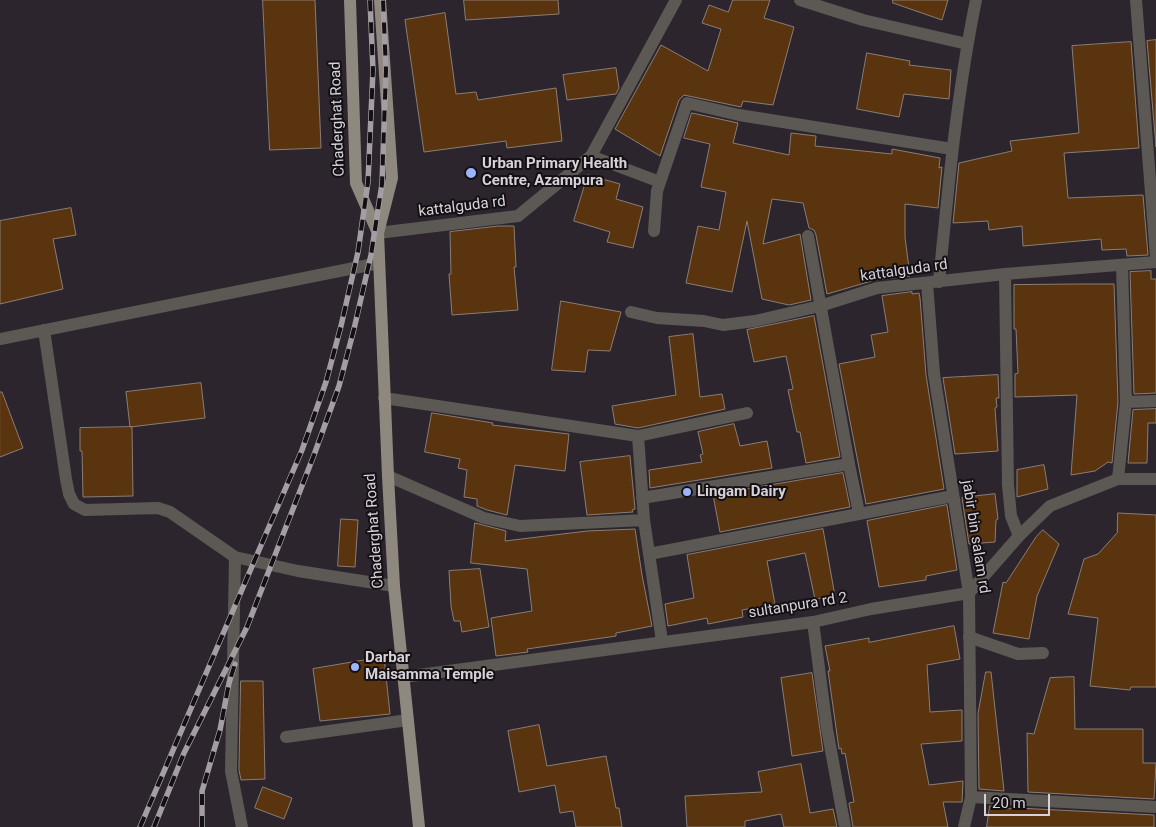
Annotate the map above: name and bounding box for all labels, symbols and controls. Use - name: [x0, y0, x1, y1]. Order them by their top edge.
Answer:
- street label: Chaderghat Road: [327, 61, 349, 177]
- place label: Urban Primary Health Centre, Azampura: [482, 155, 627, 190]
- marker: Urban Primary Health Centre, Azampura: [464, 166, 478, 180]
- street label: kattalguda rd: [417, 193, 507, 221]
- street label: kattalguda rd: [859, 256, 949, 286]
- street label: Chaderghat Road: [362, 473, 388, 589]
- street label: jabir bin salam rd: [957, 479, 993, 595]
- place label: Lingam Dairy: [697, 483, 786, 501]
- marker: Lingam Dairy: [681, 486, 693, 498]
- street label: sultanpura rd 2: [747, 589, 849, 623]
- place label: Darbar Maisamma Temple: [365, 649, 494, 684]
- marker: Darbar Maisamma Temple: [349, 661, 361, 673]
- scale bar: [986, 784, 1052, 816]
- text: 20 m: [992, 794, 1026, 812]

